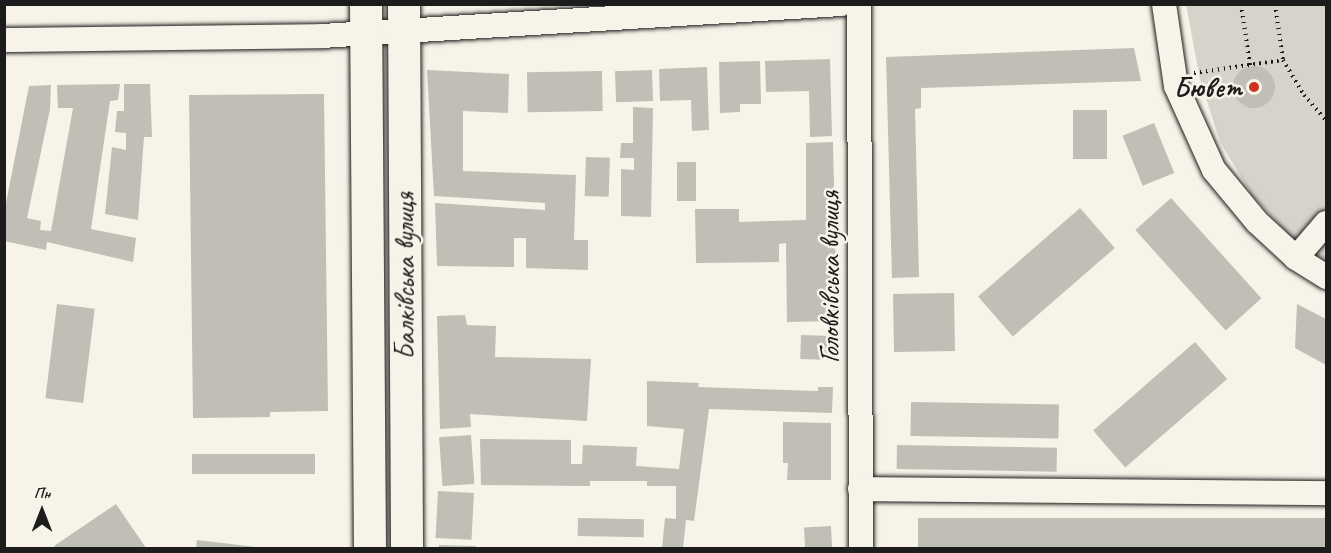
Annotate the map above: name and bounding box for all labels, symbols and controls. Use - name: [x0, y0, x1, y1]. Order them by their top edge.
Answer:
- place label: Бювет: [1174, 70, 1242, 104]
- marker: Бювет: [1247, 80, 1261, 94]
- street label: Головківська вулиця: [813, 190, 847, 364]
- street label: Балківська вулиця: [388, 192, 422, 360]
- north arrow: [12, 481, 72, 541]
- text: Пн: [34, 483, 50, 503]

